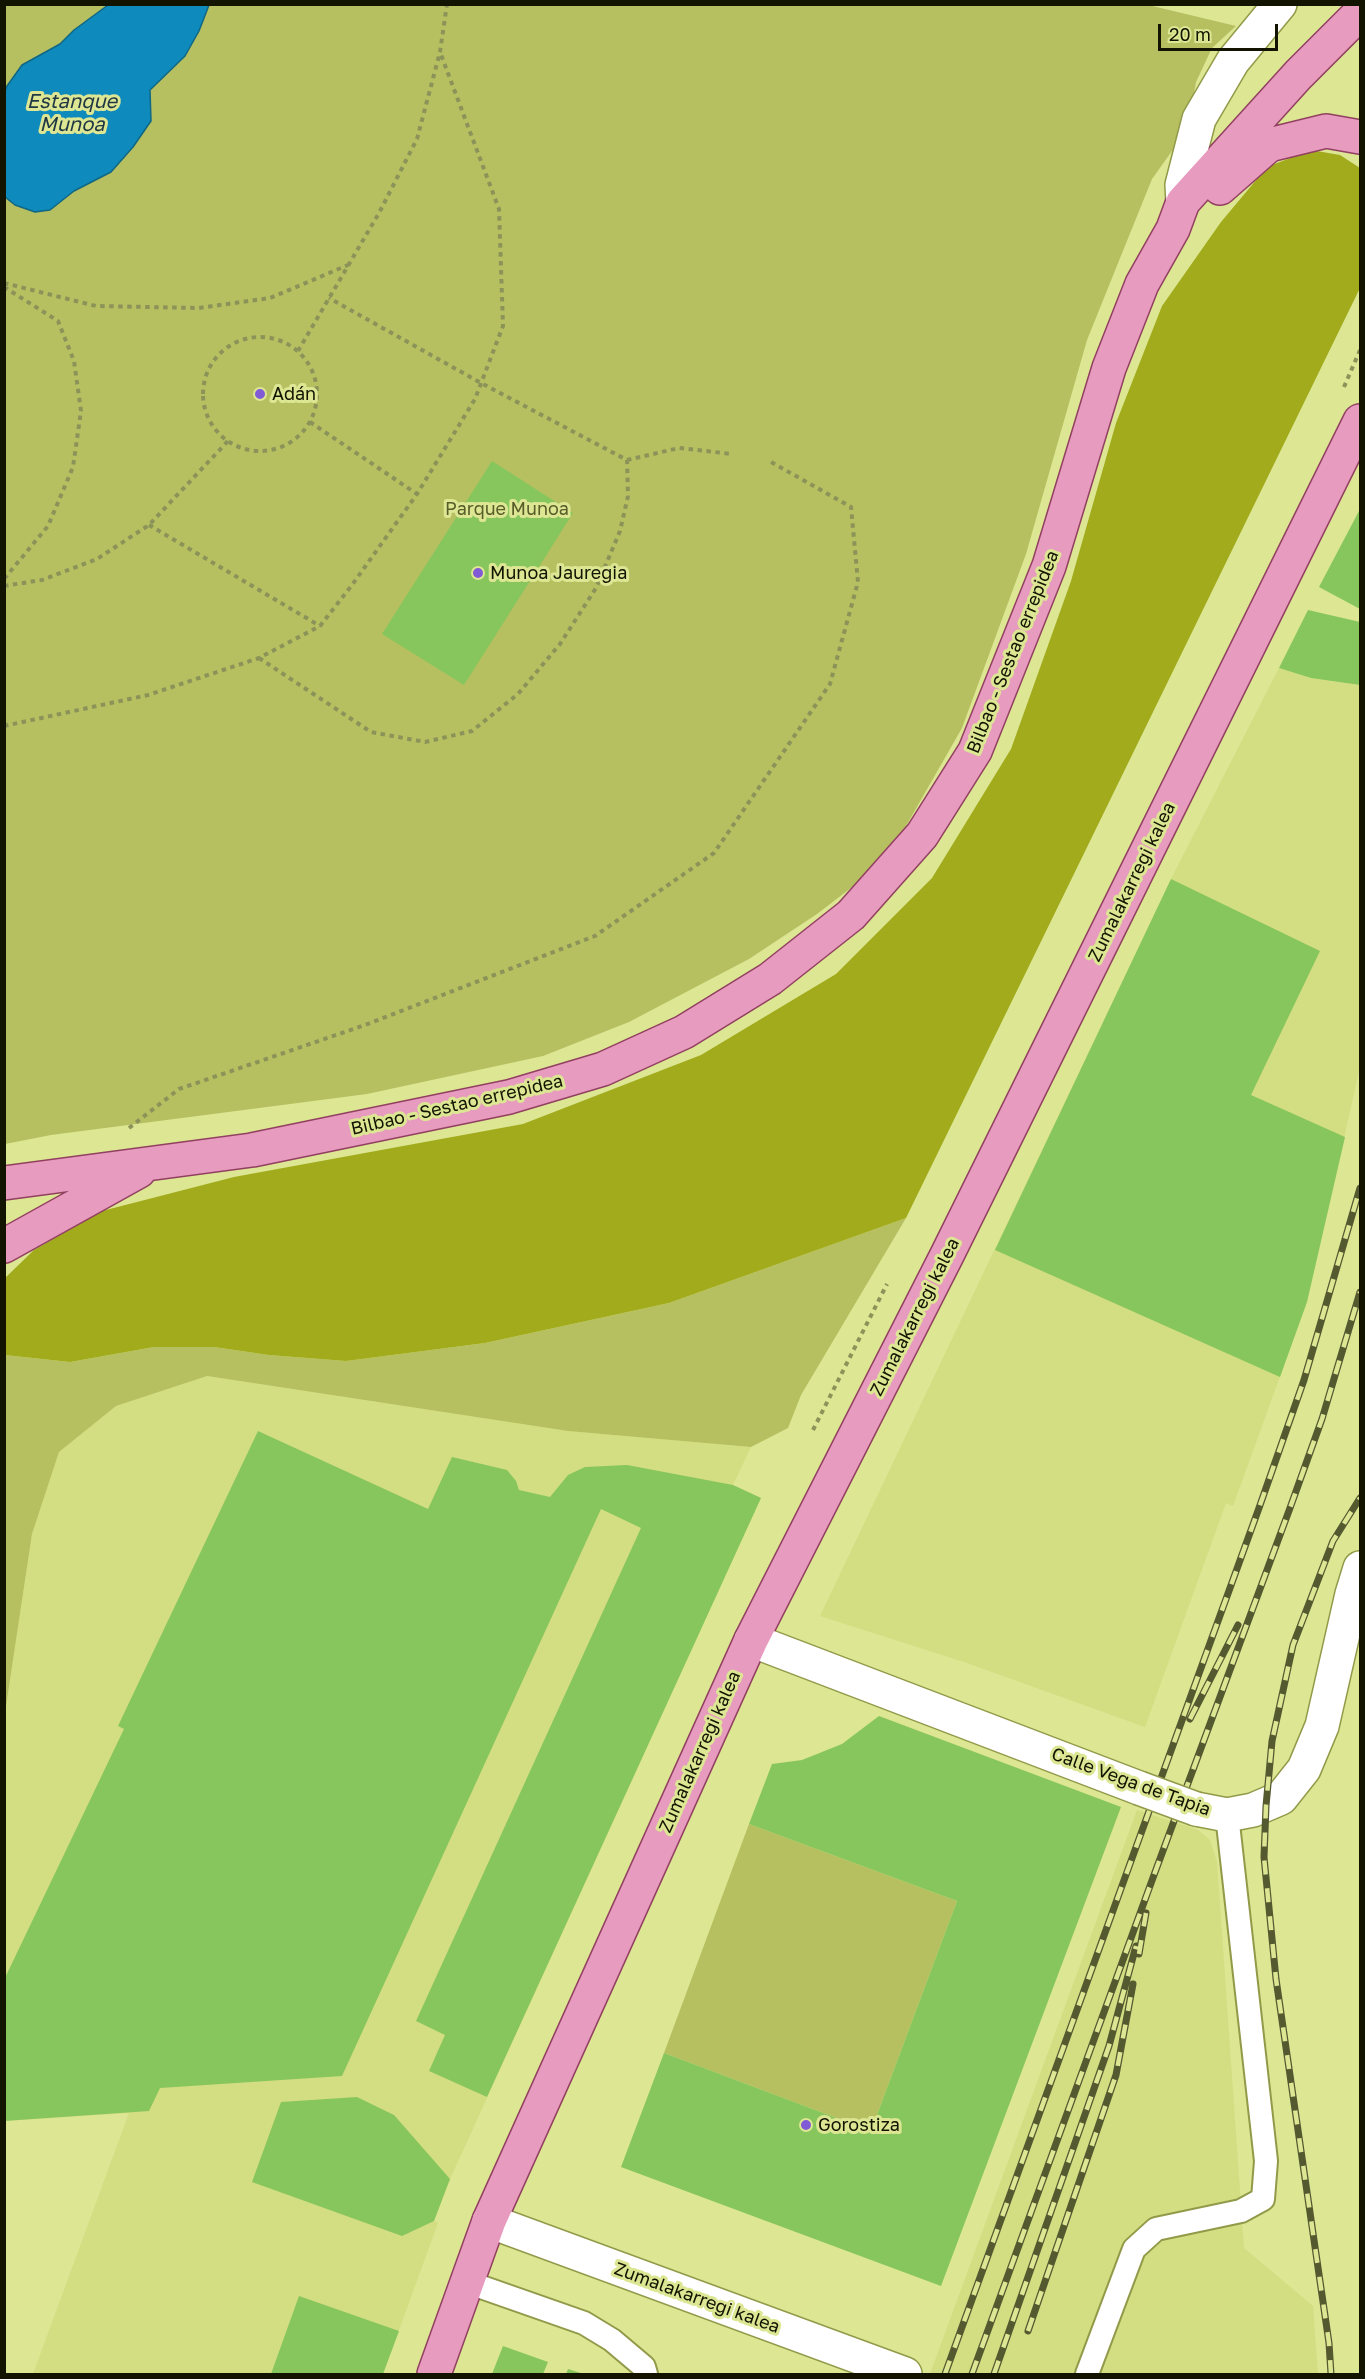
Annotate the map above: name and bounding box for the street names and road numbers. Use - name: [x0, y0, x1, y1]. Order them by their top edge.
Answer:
- street label: Bilbao - Sestao errepidea: [962, 547, 1064, 757]
- street label: Zumalakarregi kalea: [1084, 799, 1180, 965]
- street label: Bilbao - Sestao errepidea: [349, 1070, 565, 1140]
- street label: Zumalakarregi kalea: [866, 1234, 964, 1400]
- street label: Zumalakarregi kalea: [655, 1668, 745, 1836]
- street label: Calle Vega de Tapia: [1049, 1743, 1213, 1821]
- street label: Zumalakarregi kalea: [611, 2258, 783, 2338]

